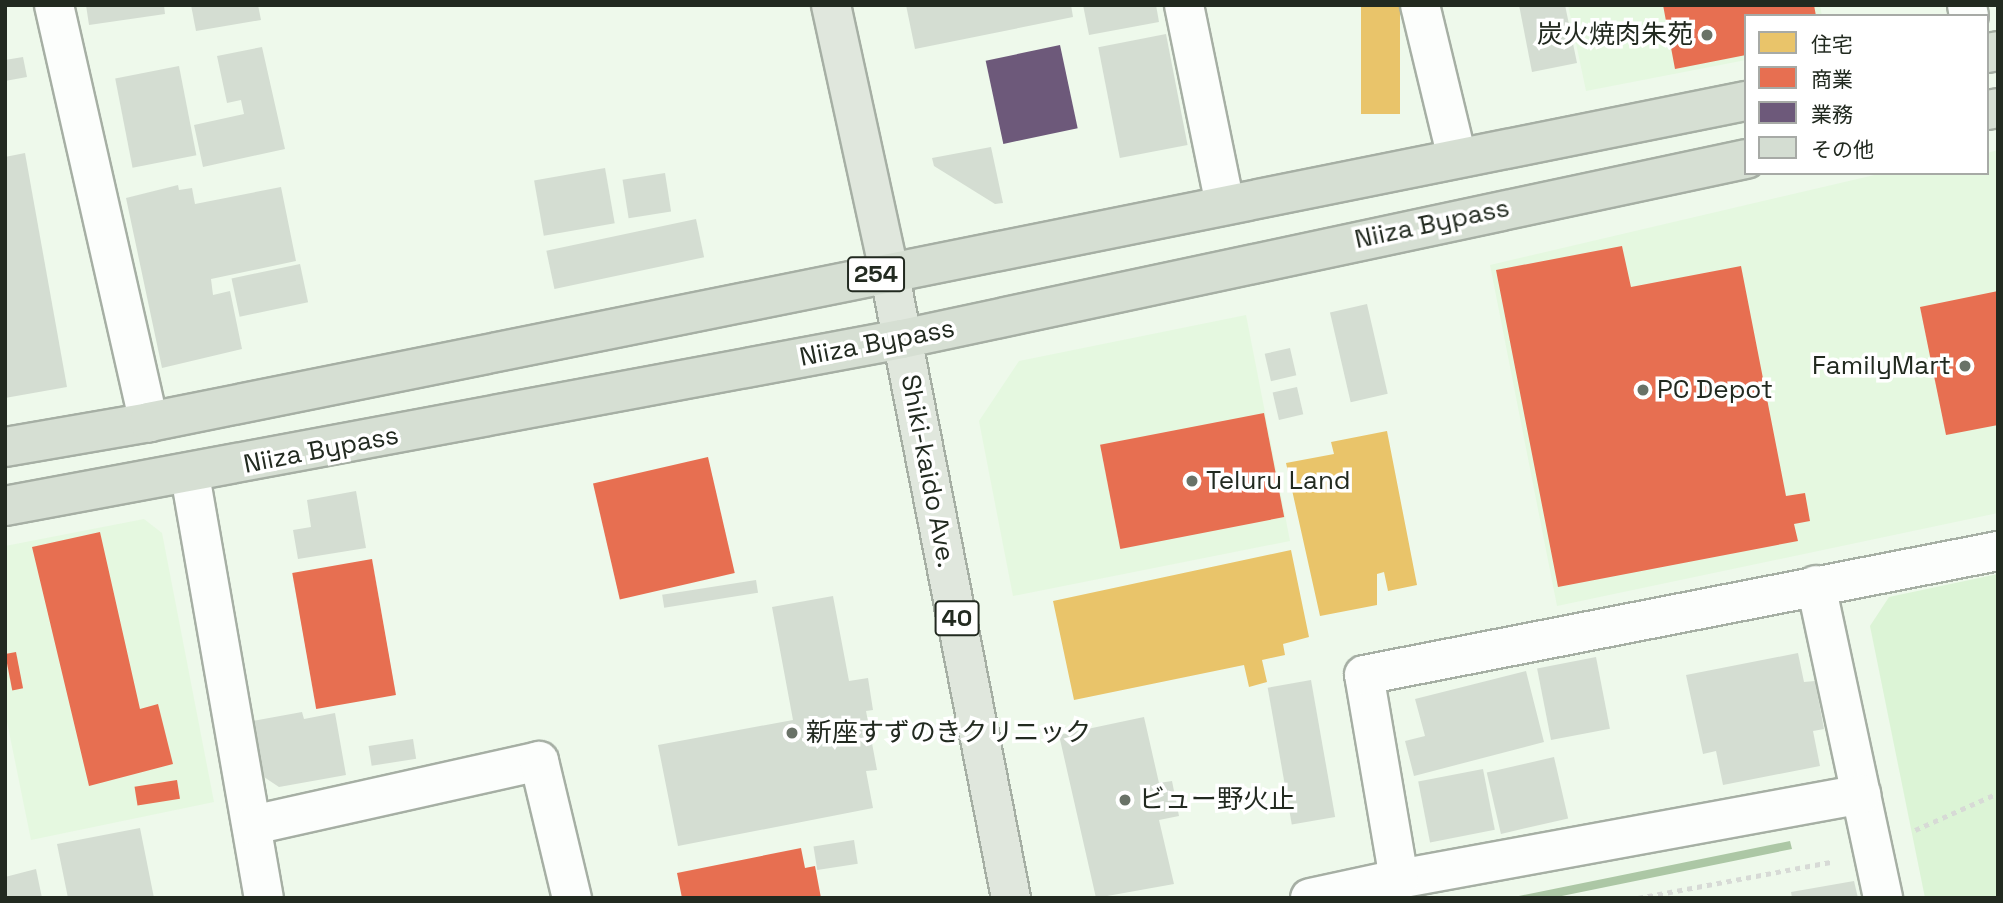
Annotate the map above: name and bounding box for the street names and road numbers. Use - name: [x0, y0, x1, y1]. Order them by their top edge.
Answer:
- street label: Niiza Bypass: [1352, 192, 1512, 256]
- road number: 254: [846, 254, 906, 295]
- street label: Niiza Bypass: [797, 313, 957, 373]
- street label: Shiki-kaido Ave.: [894, 372, 962, 570]
- street label: Niiza Bypass: [241, 420, 401, 480]
- road number: 40: [934, 598, 980, 638]

